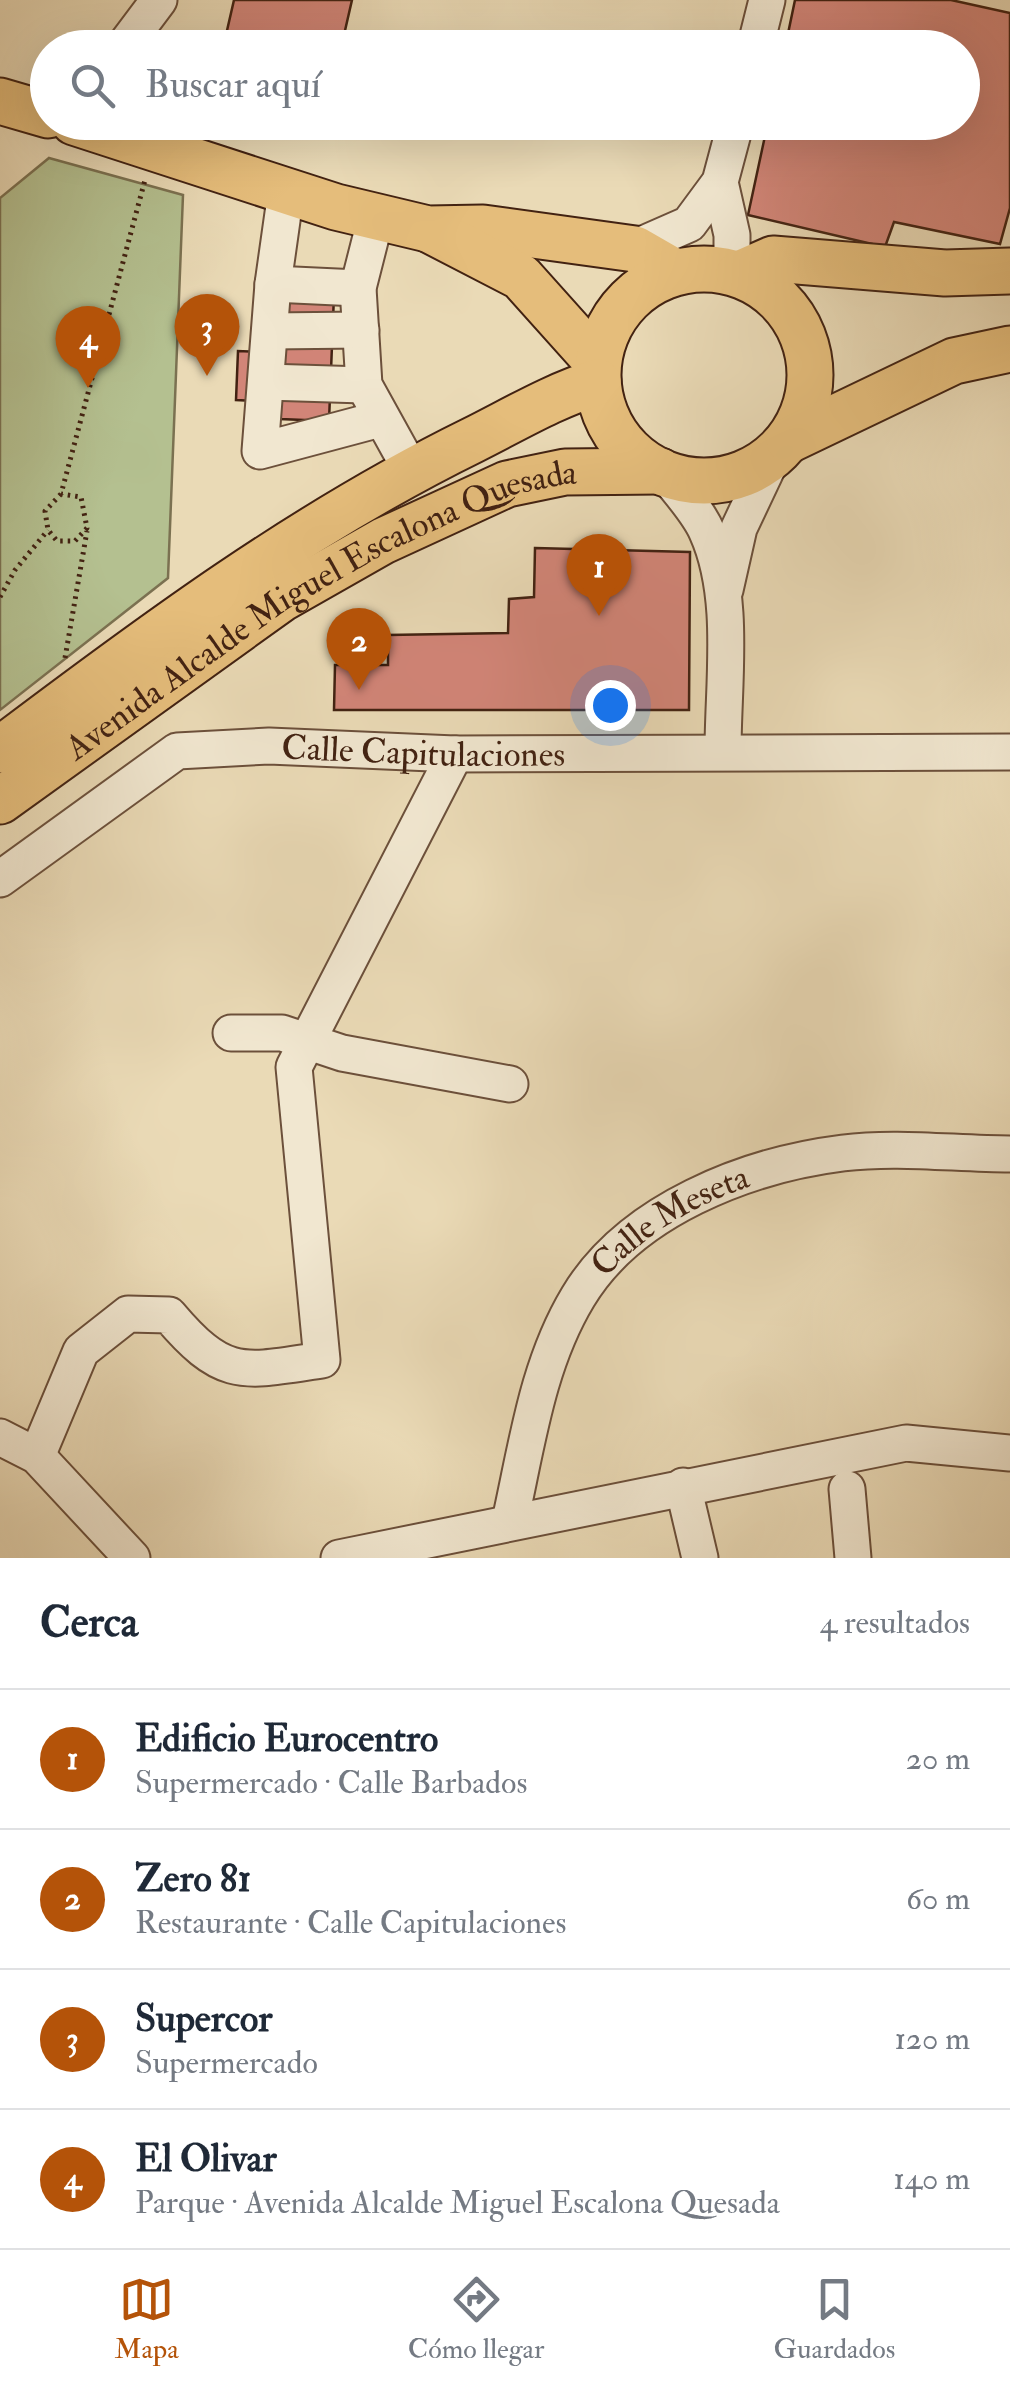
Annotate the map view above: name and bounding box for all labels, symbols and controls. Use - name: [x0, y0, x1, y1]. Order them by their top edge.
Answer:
- search box: [30, 30, 980, 140]
- icon: search: [65, 58, 120, 113]
- text: Buscar aquí: [145, 61, 321, 109]
- pin: 3: [174, 294, 240, 376]
- pin: 4: [56, 306, 120, 388]
- street label: Avenida Alcalde Miguel Escalona Quesada: [56, 451, 578, 771]
- pin: 1: [566, 534, 632, 616]
- pin: 2: [326, 608, 392, 690]
- your location: [585, 680, 636, 731]
- street label: Calle Capitulaciones: [280, 726, 565, 777]
- street label: Calle Meseta: [581, 1155, 755, 1286]
- text: Cerca: [40, 1597, 138, 1649]
- text: 4 resultados: [820, 1603, 970, 1643]
- text: Edificio Eurocentro: [135, 1715, 438, 1763]
- text: 1: [67, 1739, 78, 1779]
- text: 20 m: [906, 1739, 970, 1779]
- text: Supermercado · Calle Barbados: [135, 1763, 527, 1803]
- text: Zero 81: [135, 1855, 251, 1903]
- text: 2: [64, 1879, 81, 1919]
- text: 60 m: [906, 1879, 970, 1919]
- text: Restaurante · Calle Capitulaciones: [135, 1903, 566, 1943]
- text: Supercor: [135, 1995, 272, 2043]
- text: 3: [66, 2019, 79, 2059]
- text: 120 m: [894, 2019, 970, 2059]
- text: Supermercado: [135, 2043, 318, 2083]
- text: El Olivar: [135, 2135, 277, 2183]
- text: 4: [64, 2159, 81, 2199]
- text: 140 m: [893, 2159, 970, 2199]
- text: Parque · Avenida Alcalde Miguel Escalona Quesada: [135, 2183, 780, 2223]
- tab: Mapa: [115, 2272, 179, 2367]
- tab: Cómo llegar: [408, 2272, 544, 2367]
- tab: Guardados: [773, 2272, 895, 2367]

